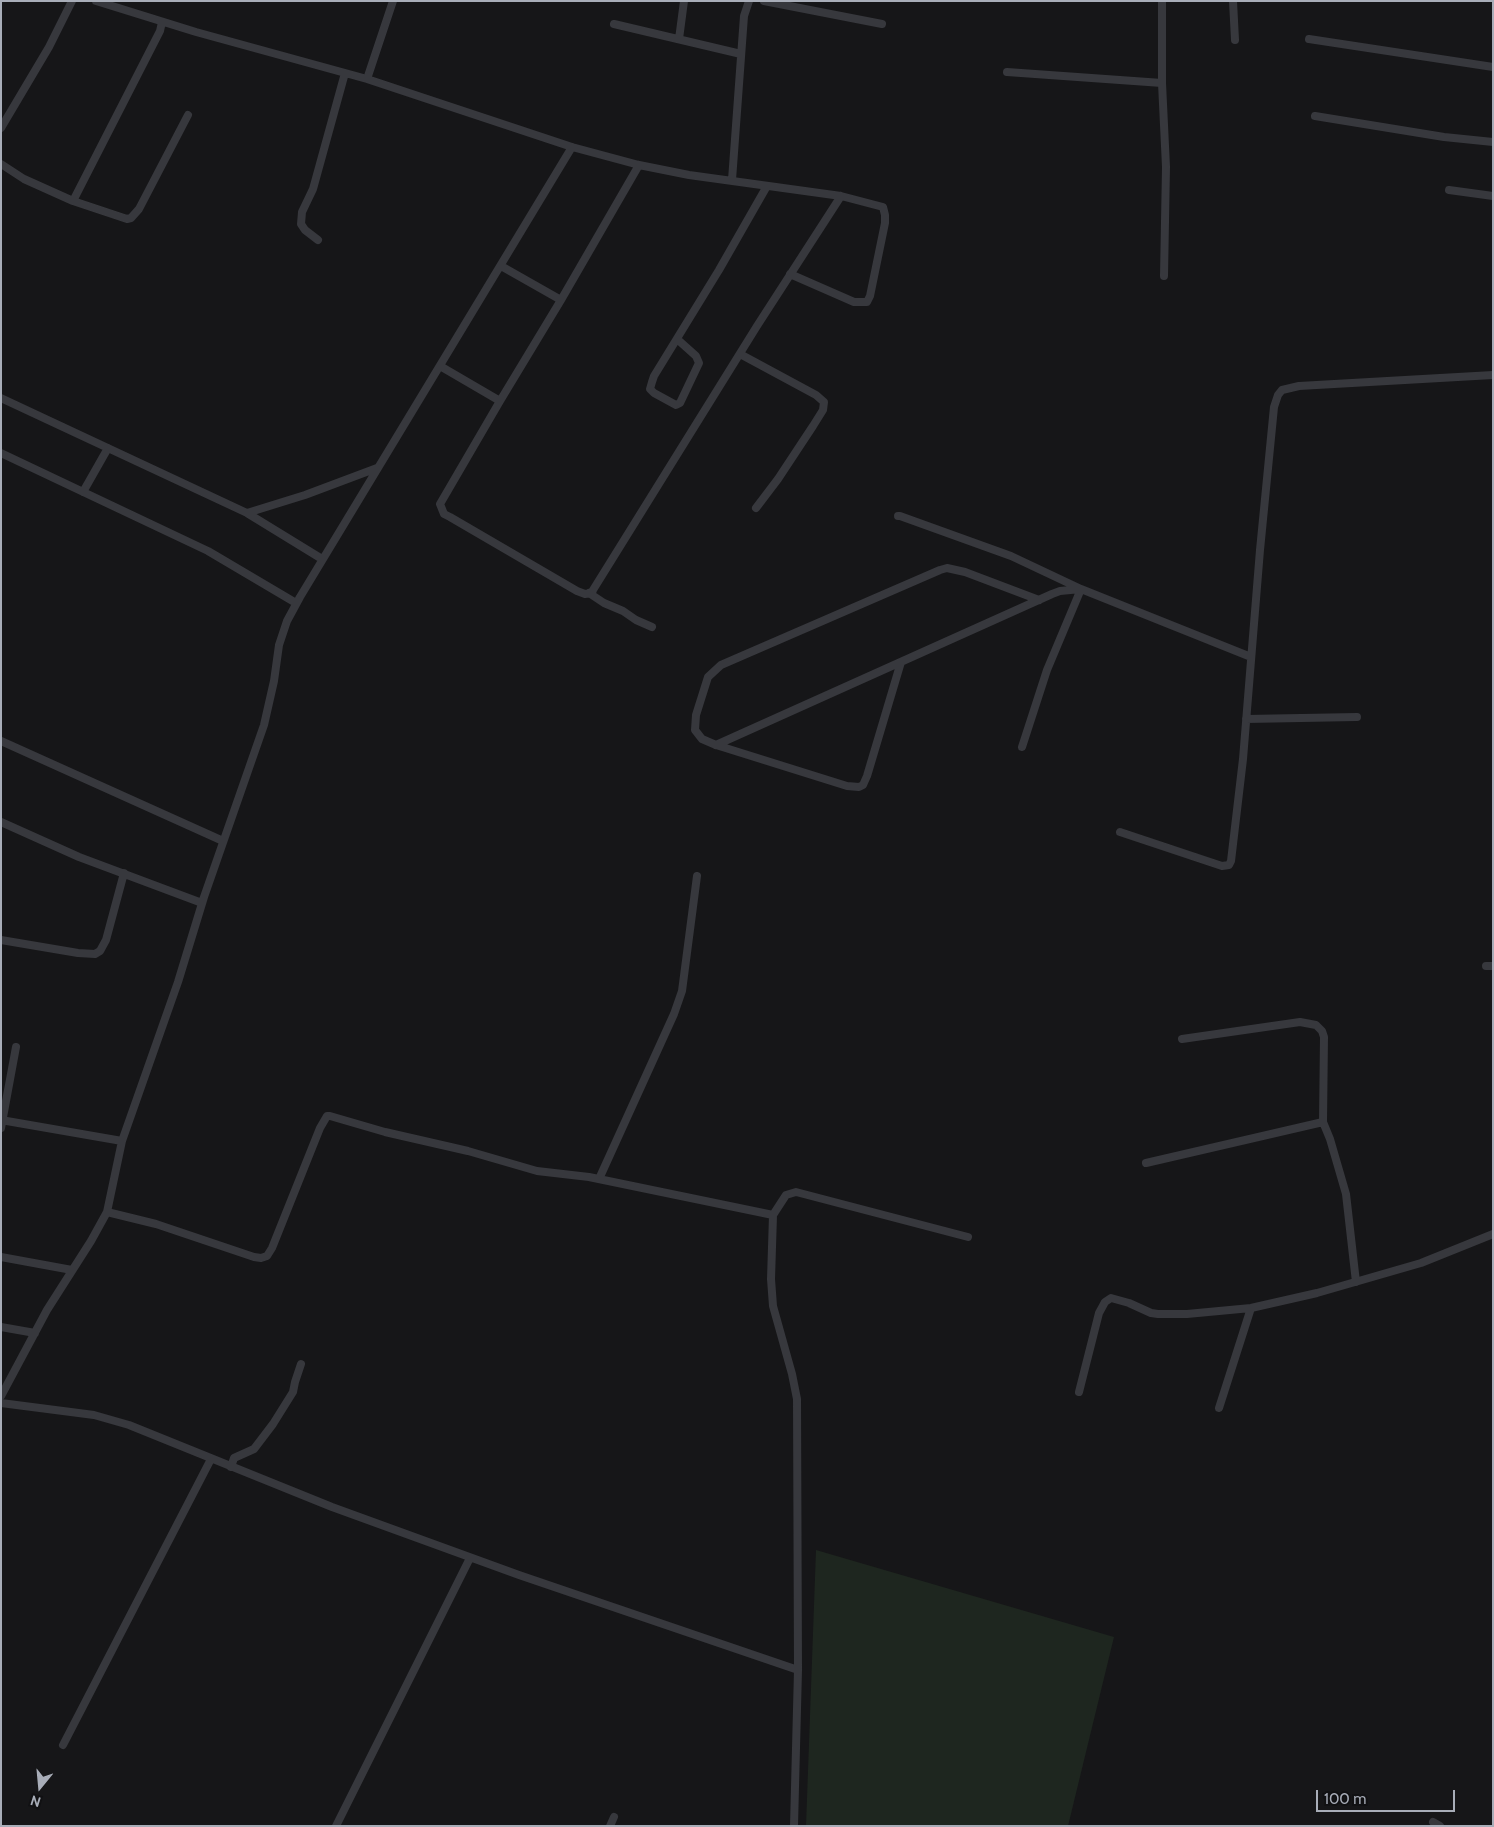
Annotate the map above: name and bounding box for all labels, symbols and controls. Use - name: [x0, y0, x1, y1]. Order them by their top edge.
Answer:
- north arrow: [15, 1762, 65, 1812]
- scale bar: [1319, 1780, 1458, 1812]
- text: 100 m: [1324, 1790, 1366, 1808]
- text: N: [28, 1791, 43, 1811]

